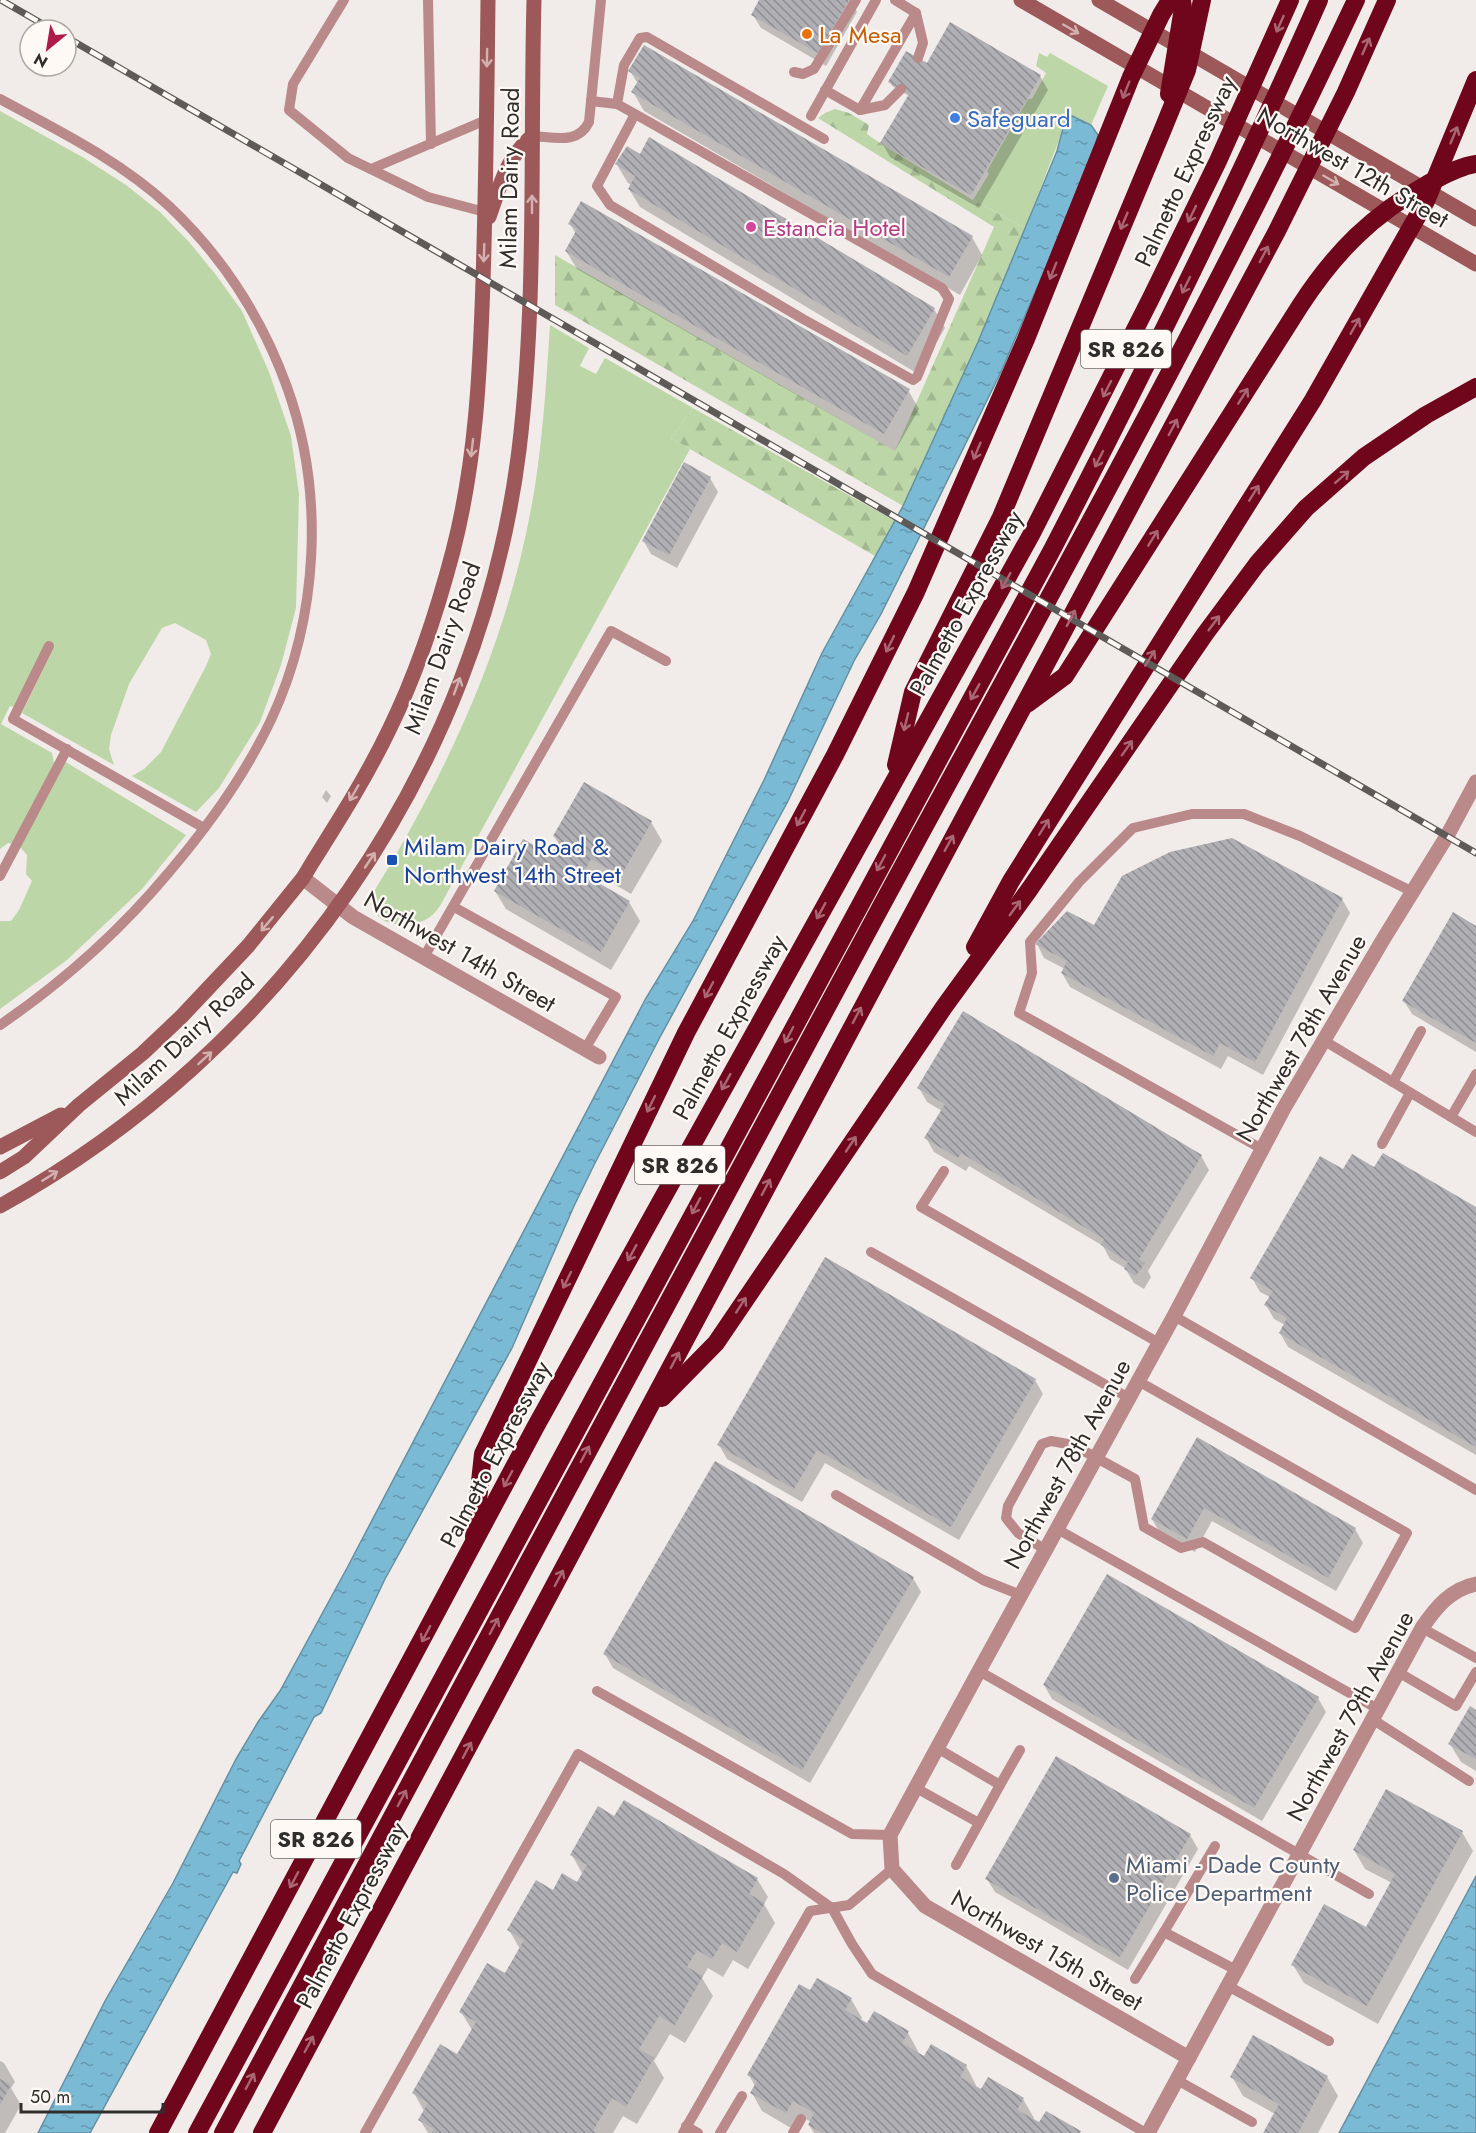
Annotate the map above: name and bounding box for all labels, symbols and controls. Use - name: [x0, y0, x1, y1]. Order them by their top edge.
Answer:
- one-way arrow: [1273, 15, 1285, 33]
- place label: La Mesa: [819, 17, 902, 52]
- north arrow: [18, 18, 78, 78]
- one-way arrow: [1062, 24, 1079, 36]
- marker: La Mesa: [800, 27, 814, 41]
- one-way arrow: [1361, 38, 1372, 56]
- text: N: [29, 47, 52, 74]
- one-way arrow: [482, 48, 493, 68]
- street label: Palmetto Expressway: [1125, 69, 1245, 272]
- one-way arrow: [1120, 80, 1131, 99]
- street label: Milam Dairy Road: [490, 87, 528, 269]
- street label: Northwest 12th Street: [1251, 98, 1456, 236]
- place label: Safeguard: [967, 101, 1071, 136]
- marker: Safeguard: [948, 111, 962, 125]
- one-way arrow: [1449, 126, 1460, 145]
- one-way arrow: [1322, 174, 1339, 186]
- one-way arrow: [526, 195, 538, 215]
- one-way arrow: [1186, 204, 1198, 222]
- place label: Estancia Hotel: [763, 210, 906, 245]
- one-way arrow: [1118, 211, 1129, 230]
- marker: Estancia Hotel: [744, 220, 758, 234]
- one-way arrow: [478, 243, 489, 263]
- one-way arrow: [1259, 246, 1270, 264]
- one-way arrow: [1047, 261, 1058, 280]
- one-way arrow: [1180, 276, 1192, 294]
- one-way arrow: [1350, 318, 1361, 336]
- road number: SR 826: [1081, 330, 1171, 368]
- one-way arrow: [1100, 379, 1112, 397]
- one-way arrow: [1237, 388, 1249, 405]
- one-way arrow: [1168, 418, 1179, 436]
- one-way arrow: [466, 438, 477, 457]
- one-way arrow: [971, 441, 982, 459]
- one-way arrow: [1093, 450, 1104, 468]
- one-way arrow: [1334, 470, 1349, 484]
- one-way arrow: [1248, 485, 1261, 502]
- street label: Palmetto Expressway: [900, 504, 1032, 702]
- one-way arrow: [1148, 530, 1160, 547]
- street label: Milam Dairy Road: [395, 557, 489, 739]
- one-way arrow: [1000, 572, 1012, 589]
- one-way arrow: [1065, 610, 1077, 627]
- one-way arrow: [1207, 615, 1220, 631]
- one-way arrow: [884, 635, 896, 652]
- one-way arrow: [1144, 650, 1157, 667]
- one-way arrow: [452, 677, 463, 696]
- one-way arrow: [969, 682, 980, 700]
- one-way arrow: [900, 712, 912, 731]
- one-way arrow: [1121, 741, 1133, 757]
- one-way arrow: [348, 784, 360, 801]
- one-way arrow: [795, 809, 807, 826]
- one-way arrow: [1038, 819, 1051, 836]
- place label: Milam Dairy Road & Northwest 14th Street: [404, 829, 621, 892]
- one-way arrow: [943, 835, 955, 852]
- one-way arrow: [364, 852, 376, 869]
- marker: Milam Dairy Road & Northwest 14th Street: [385, 853, 399, 867]
- one-way arrow: [875, 854, 887, 872]
- street label: Northwest 14th Street: [357, 882, 563, 1020]
- one-way arrow: [1009, 901, 1021, 917]
- one-way arrow: [815, 902, 826, 920]
- one-way arrow: [260, 916, 273, 932]
- street label: Northwest 78th Avenue: [1227, 927, 1375, 1149]
- street label: Palmetto Expressway: [663, 928, 795, 1126]
- street label: Milam Dairy Road: [106, 964, 262, 1114]
- one-way arrow: [703, 980, 714, 998]
- one-way arrow: [851, 1007, 863, 1024]
- one-way arrow: [783, 1025, 794, 1043]
- one-way arrow: [197, 1051, 212, 1065]
- one-way arrow: [720, 1073, 732, 1090]
- one-way arrow: [645, 1095, 657, 1113]
- one-way arrow: [845, 1136, 857, 1152]
- road number: SR 826: [635, 1146, 725, 1184]
- one-way arrow: [42, 1170, 59, 1183]
- one-way arrow: [761, 1179, 772, 1197]
- one-way arrow: [690, 1197, 702, 1214]
- one-way arrow: [626, 1243, 637, 1261]
- one-way arrow: [560, 1271, 572, 1289]
- one-way arrow: [734, 1296, 747, 1313]
- one-way arrow: [669, 1352, 681, 1369]
- street label: Northwest 78th Avenue: [995, 1353, 1139, 1575]
- street label: Palmetto Expressway: [431, 1354, 559, 1554]
- one-way arrow: [580, 1446, 592, 1464]
- one-way arrow: [502, 1470, 514, 1488]
- one-way arrow: [553, 1570, 565, 1587]
- street label: Northwest 79th Avenue: [1278, 1604, 1422, 1828]
- one-way arrow: [489, 1618, 500, 1636]
- one-way arrow: [420, 1625, 431, 1643]
- one-way arrow: [462, 1741, 473, 1759]
- one-way arrow: [397, 1790, 408, 1808]
- street label: Palmetto Expressway: [287, 1815, 415, 2015]
- road number: SR 826: [271, 1820, 361, 1858]
- place label: Miami - Dade County Police Department: [1126, 1847, 1340, 1910]
- one-way arrow: [288, 1871, 300, 1888]
- marker: Miami - Dade County Police Department: [1107, 1871, 1121, 1885]
- street label: Northwest 15th Street: [945, 1881, 1150, 2019]
- one-way arrow: [304, 2036, 315, 2054]
- one-way arrow: [245, 2073, 256, 2091]
- scale bar: [21, 2076, 164, 2114]
- text: 50 m: [30, 2084, 70, 2110]

